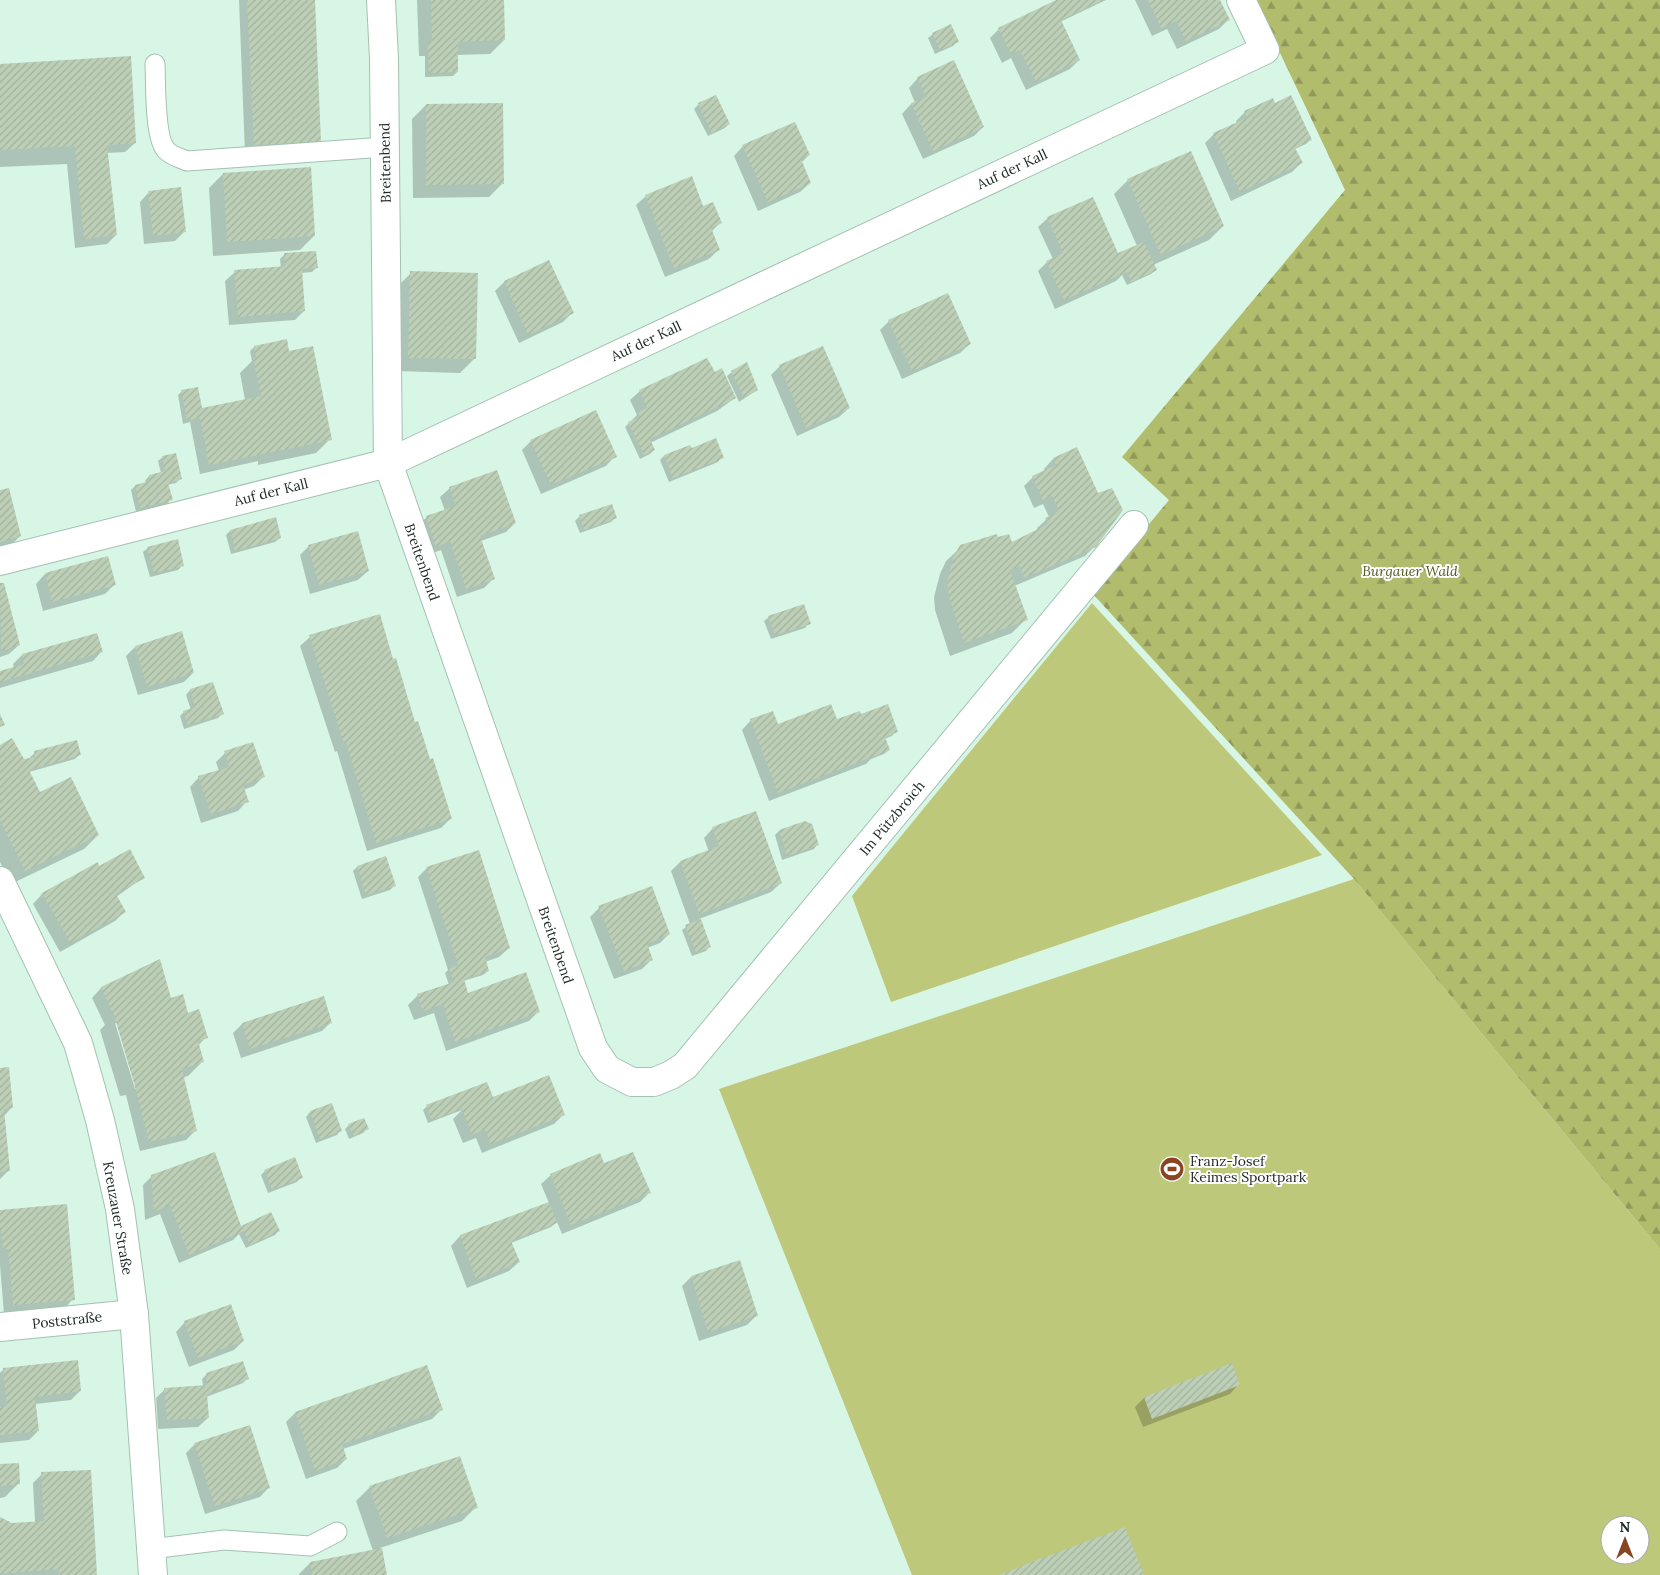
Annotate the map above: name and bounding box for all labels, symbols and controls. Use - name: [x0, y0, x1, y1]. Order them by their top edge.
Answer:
- street label: Breitenbend: [375, 123, 395, 203]
- street label: Auf der Kall: [973, 145, 1050, 194]
- street label: Auf der Kall: [607, 317, 684, 366]
- street label: Auf der Kall: [231, 474, 310, 510]
- street label: Breitenbend: [400, 521, 444, 603]
- park label: Burgauer Wald: [1362, 562, 1458, 580]
- street label: Im Pützbroich: [855, 777, 929, 859]
- street label: Breitenbend: [534, 904, 578, 986]
- place label: Franz-Josef Keimes Sportpark: [1190, 1152, 1307, 1186]
- sports icon: Franz-Josef Keimes Sportpark: [1159, 1156, 1185, 1182]
- street label: Kreuzauer Straße: [99, 1160, 137, 1277]
- street label: Poststraße: [31, 1307, 103, 1333]
- north arrow: [1600, 1515, 1650, 1565]
- text: N: [1620, 1518, 1631, 1536]

